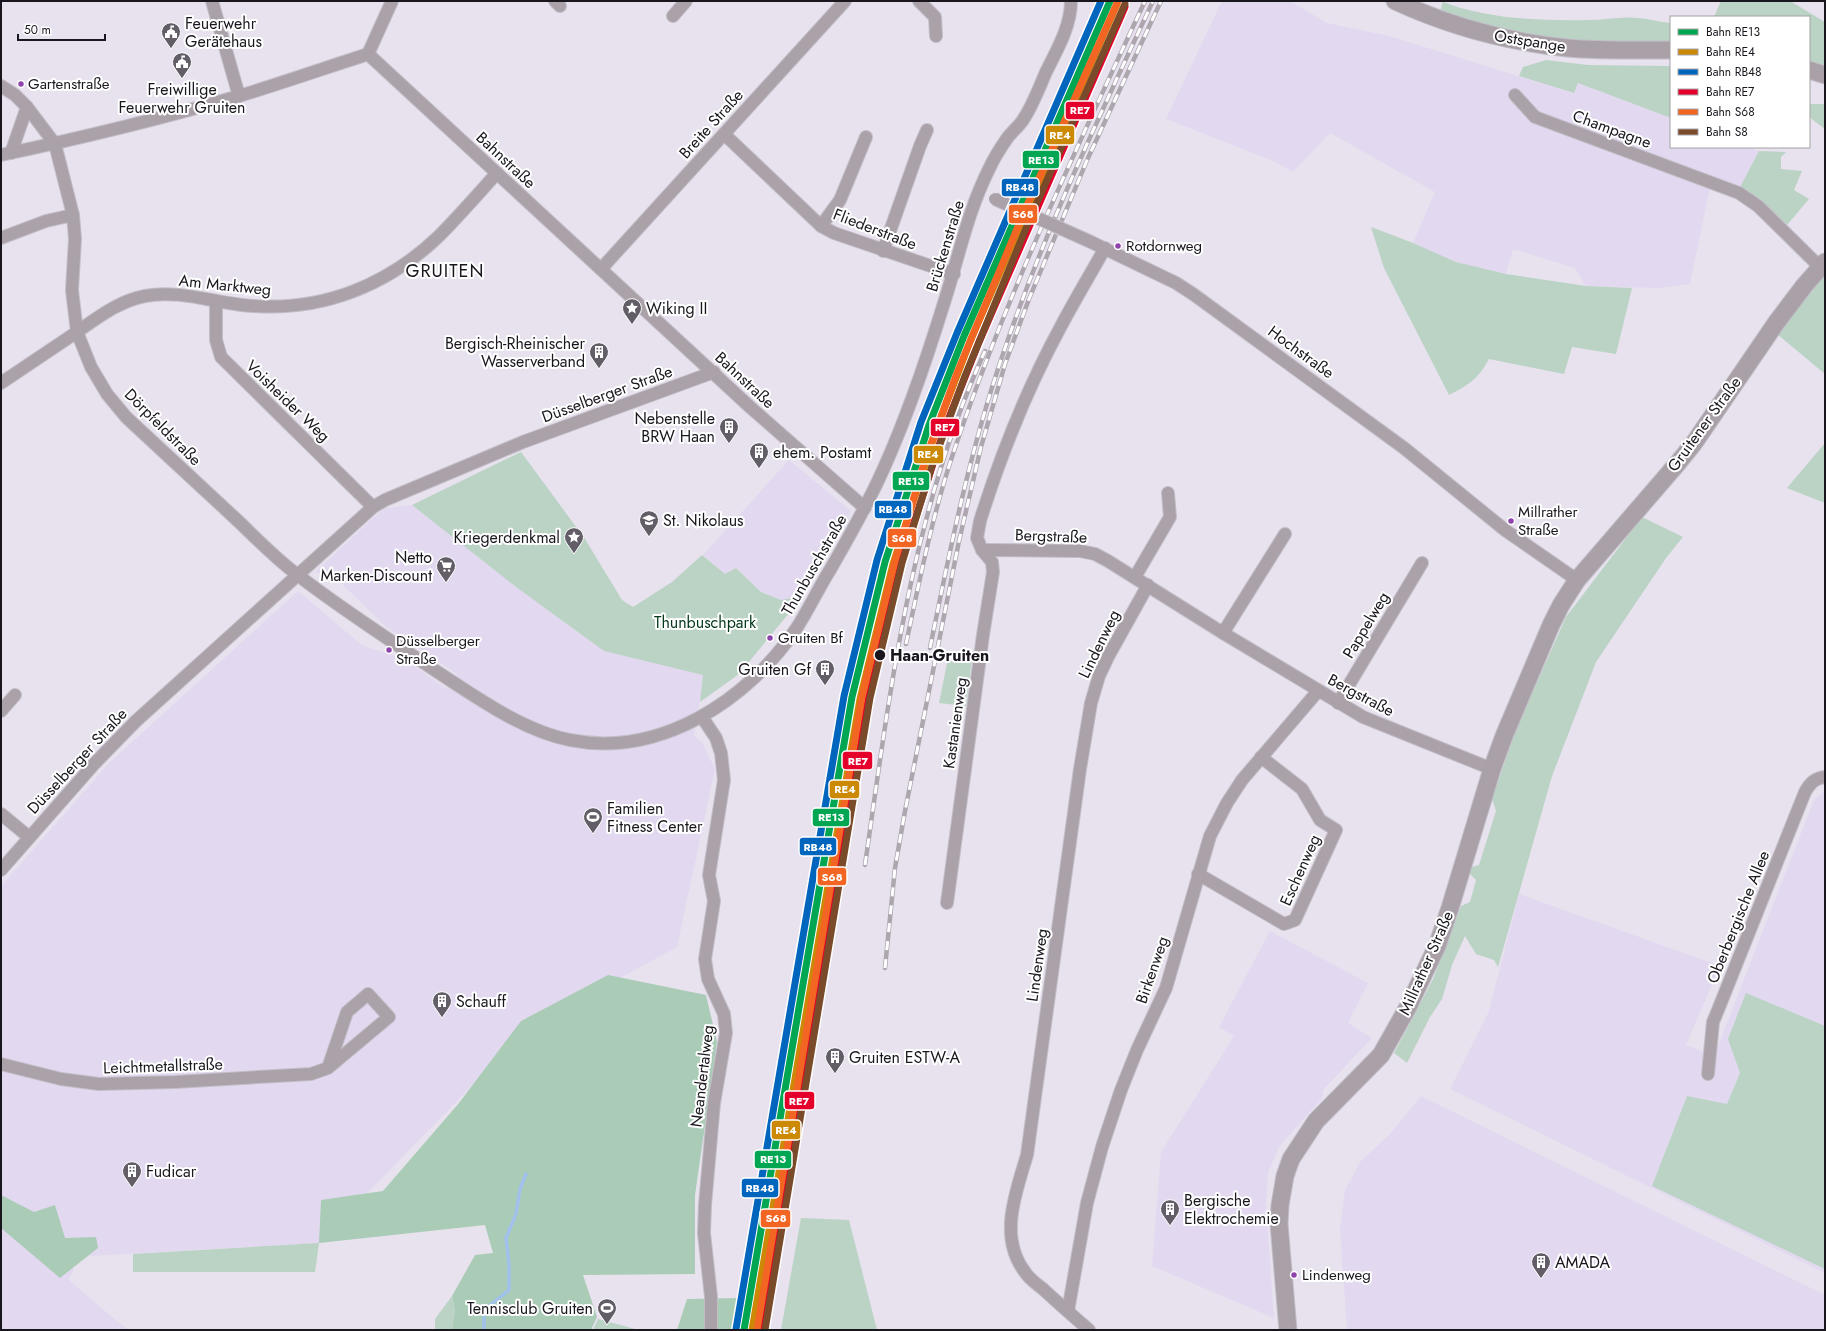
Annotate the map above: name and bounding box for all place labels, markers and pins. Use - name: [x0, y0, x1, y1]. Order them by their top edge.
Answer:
- place label: Feuerwehr Gerätehaus: [185, 12, 262, 53]
- public building icon: Feuerwehr Gerätehaus: [160, 21, 182, 49]
- public building icon: Freiwillige Feuerwehr Gruiten: [171, 51, 193, 79]
- place label: Gartenstraße: [28, 73, 110, 95]
- place label: Freiwillige Feuerwehr Gruiten: [119, 78, 245, 119]
- marker: Gartenstraße: [16, 79, 26, 89]
- place label: Rotdornweg: [1126, 235, 1202, 257]
- marker: Rotdornweg: [1113, 241, 1123, 251]
- place icon: Wiking II: [621, 297, 643, 325]
- place label: Wiking II: [646, 297, 707, 320]
- place label: Bergisch-Rheinischer Wasserverband: [445, 332, 585, 373]
- building icon: Bergisch-Rheinischer Wasserverband: [588, 341, 610, 369]
- place label: Nebenstelle BRW Haan: [634, 407, 715, 448]
- building icon: Nebenstelle BRW Haan: [718, 416, 740, 444]
- building icon: ehem. Postamt: [748, 441, 770, 469]
- place label: ehem. Postamt: [773, 441, 871, 464]
- place label: Millrather Straße: [1518, 501, 1579, 541]
- school or university icon: St. Nikolaus: [638, 509, 660, 537]
- place label: St. Nikolaus: [663, 509, 744, 532]
- marker: Millrather Straße: [1506, 516, 1516, 526]
- place label: Kriegerdenkmal: [454, 526, 560, 549]
- place icon: Kriegerdenkmal: [563, 526, 585, 554]
- place label: Netto Marken-Discount: [321, 546, 432, 587]
- supermarket icon: Netto Marken-Discount: [435, 555, 457, 583]
- place label: Gruiten Bf: [778, 627, 844, 649]
- place label: Düsselberger Straße: [396, 630, 481, 670]
- marker: Gruiten Bf: [765, 633, 775, 643]
- place label: Haan-Gruiten: [890, 644, 989, 667]
- marker: Düsselberger Straße: [384, 645, 394, 655]
- marker: Haan-Gruiten: [873, 648, 887, 662]
- place label: Gruiten Gf: [738, 658, 811, 681]
- building icon: Gruiten Gf: [814, 658, 836, 686]
- place label: Familien Fitness Center: [607, 797, 703, 838]
- sports icon: Familien Fitness Center: [582, 806, 604, 834]
- building icon: Schauff: [431, 990, 453, 1018]
- place label: Schauff: [456, 990, 506, 1013]
- building icon: Gruiten ESTW-A: [824, 1046, 846, 1074]
- place label: Gruiten ESTW-A: [849, 1046, 960, 1069]
- building icon: Fudicar: [121, 1160, 143, 1188]
- place label: Fudicar: [146, 1160, 197, 1183]
- place label: Bergische Elektrochemie: [1184, 1189, 1279, 1230]
- building icon: Bergische Elektrochemie: [1159, 1198, 1181, 1226]
- building icon: AMADA: [1530, 1251, 1552, 1279]
- place label: AMADA: [1555, 1251, 1610, 1274]
- place label: Lindenweg: [1302, 1264, 1371, 1286]
- marker: Lindenweg: [1289, 1270, 1299, 1280]
- place label: Tennisclub Gruiten: [467, 1297, 593, 1320]
- sports icon: Tennisclub Gruiten: [596, 1297, 618, 1325]

